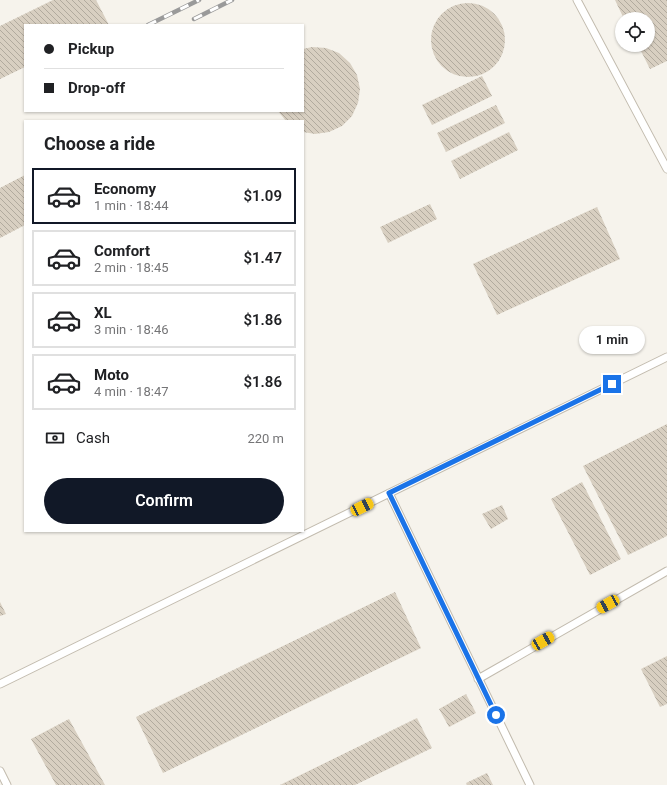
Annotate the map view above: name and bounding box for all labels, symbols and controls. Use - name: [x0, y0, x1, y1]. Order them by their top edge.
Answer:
- map controls: [615, 12, 655, 52]
- button: locate: [615, 12, 655, 52]
- text: Pickup: [68, 40, 114, 58]
- text: Drop-off: [68, 79, 125, 97]
- text: Choose a ride: [44, 133, 155, 154]
- icon: car: [46, 178, 82, 214]
- text: Economy: [94, 180, 156, 198]
- text: $1.09: [243, 187, 282, 205]
- text: 1 min · 18:44: [94, 198, 169, 213]
- icon: car: [46, 240, 82, 276]
- text: Comfort: [94, 242, 150, 260]
- text: $1.47: [243, 249, 282, 267]
- text: 2 min · 18:45: [94, 260, 169, 275]
- icon: car: [46, 302, 82, 338]
- text: XL: [94, 304, 112, 322]
- text: $1.86: [243, 311, 282, 329]
- text: 3 min · 18:46: [94, 322, 169, 337]
- callout: 1 min: [579, 326, 645, 354]
- text: 1 min: [596, 332, 628, 347]
- icon: car: [46, 364, 82, 400]
- text: Moto: [94, 366, 129, 384]
- text: $1.86: [243, 373, 282, 391]
- route end: [603, 375, 621, 393]
- text: 4 min · 18:47: [94, 384, 169, 399]
- icon: cash: [44, 427, 66, 449]
- text: Cash: [76, 429, 110, 447]
- text: 220 m: [247, 431, 284, 446]
- button: Confirm: [44, 478, 284, 524]
- car: [349, 496, 375, 518]
- car: [595, 593, 621, 615]
- car: [530, 630, 556, 652]
- route start: [487, 706, 505, 724]

